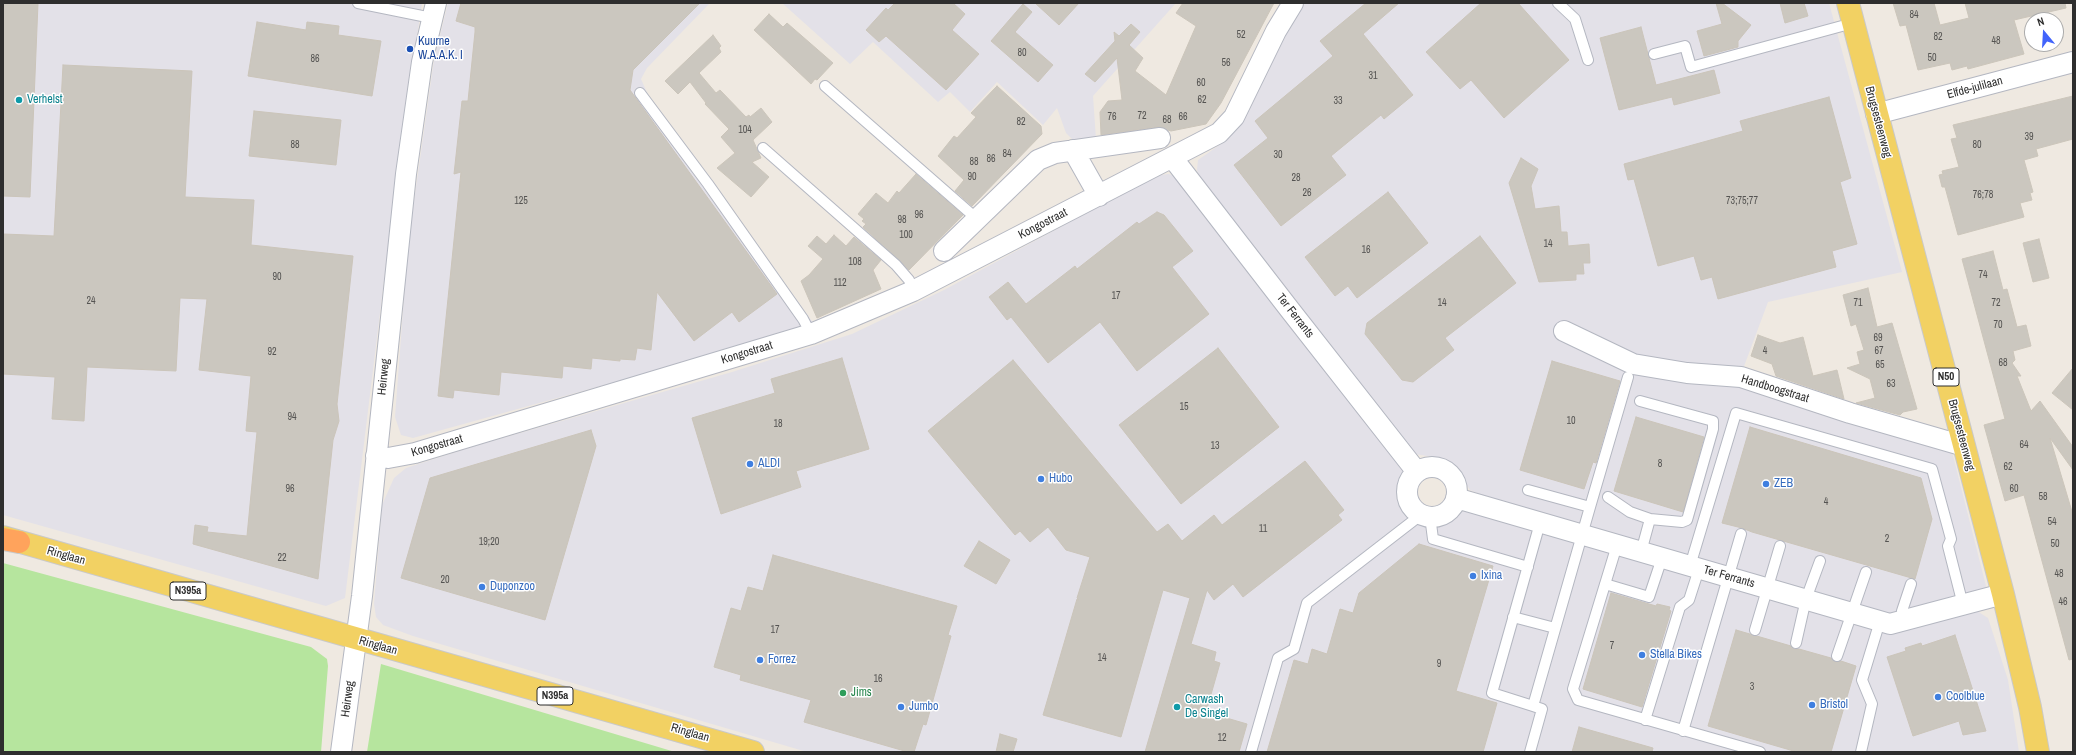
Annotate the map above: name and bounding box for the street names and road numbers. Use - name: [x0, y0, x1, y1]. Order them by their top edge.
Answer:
- street label: Elfde-julilaan: [1946, 74, 2004, 102]
- street label: Brugsesteenweg: [1862, 85, 1894, 159]
- street label: Kongostraat: [1016, 206, 1070, 242]
- street label: Ter Ferrants: [1273, 291, 1317, 341]
- street label: Kongostraat: [720, 338, 774, 368]
- street label: Heirweg: [375, 358, 393, 396]
- road number: N50: [1933, 368, 1959, 386]
- street label: Handboogstraat: [1739, 372, 1811, 406]
- street label: Brugsesteenweg: [1945, 398, 1977, 472]
- street label: Kongostraat: [410, 432, 464, 460]
- street label: Ringlaan: [45, 544, 87, 568]
- street label: Ter Ferrants: [1702, 563, 1756, 591]
- road number: N395a: [170, 582, 206, 600]
- street label: Ringlaan: [357, 634, 399, 658]
- street label: Heirweg: [338, 680, 358, 718]
- road number: N395a: [537, 687, 573, 705]
- street label: Ringlaan: [669, 721, 711, 745]

